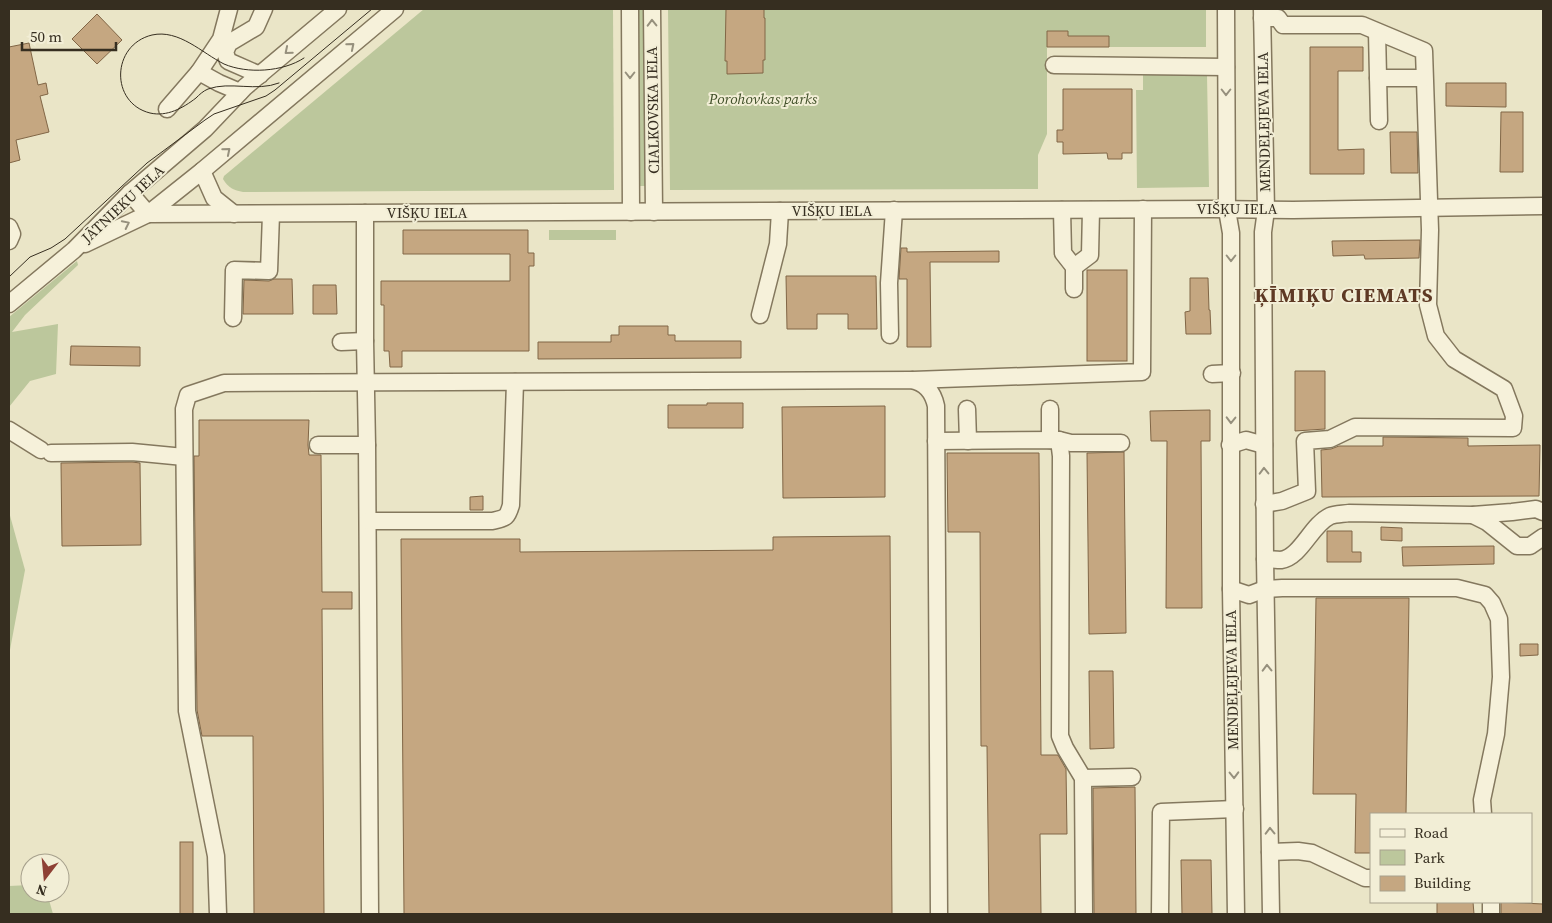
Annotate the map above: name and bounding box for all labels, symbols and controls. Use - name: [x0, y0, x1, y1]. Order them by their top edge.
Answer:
- one-way arrow: [647, 19, 657, 27]
- scale bar: [22, 20, 116, 52]
- text: 50 m: [30, 26, 62, 47]
- one-way arrow: [345, 43, 354, 51]
- one-way arrow: [284, 46, 293, 55]
- street label: CIALKOVSKA IELA: [641, 46, 664, 174]
- street label: MENDEĻEJEVA IELA: [1252, 52, 1275, 192]
- one-way arrow: [625, 72, 635, 79]
- park label: Porohovkas parks: [708, 88, 818, 109]
- one-way arrow: [1221, 89, 1231, 97]
- one-way arrow: [221, 147, 230, 156]
- street label: JĀTNIEKU IELA: [76, 160, 169, 248]
- street label: VIŠĶU IELA: [1197, 198, 1278, 219]
- street label: VIŠĶU IELA: [792, 200, 873, 221]
- street label: VIŠĶU IELA: [387, 202, 468, 223]
- one-way arrow: [121, 220, 130, 230]
- one-way arrow: [1226, 254, 1236, 262]
- district label: ĶĪMIĶU CIEMATS: [1254, 281, 1434, 309]
- one-way arrow: [1226, 417, 1236, 425]
- one-way arrow: [1259, 466, 1269, 474]
- street label: MENDEĻEJEVA IELA: [1220, 610, 1243, 750]
- one-way arrow: [1262, 664, 1272, 672]
- one-way arrow: [1229, 772, 1239, 780]
- legend: [1370, 813, 1532, 903]
- text: Road: [1414, 822, 1448, 843]
- one-way arrow: [1264, 826, 1275, 834]
- text: Park: [1414, 847, 1446, 868]
- north arrow: [20, 853, 70, 903]
- text: Building: [1414, 872, 1471, 893]
- text: N: [34, 879, 49, 902]

